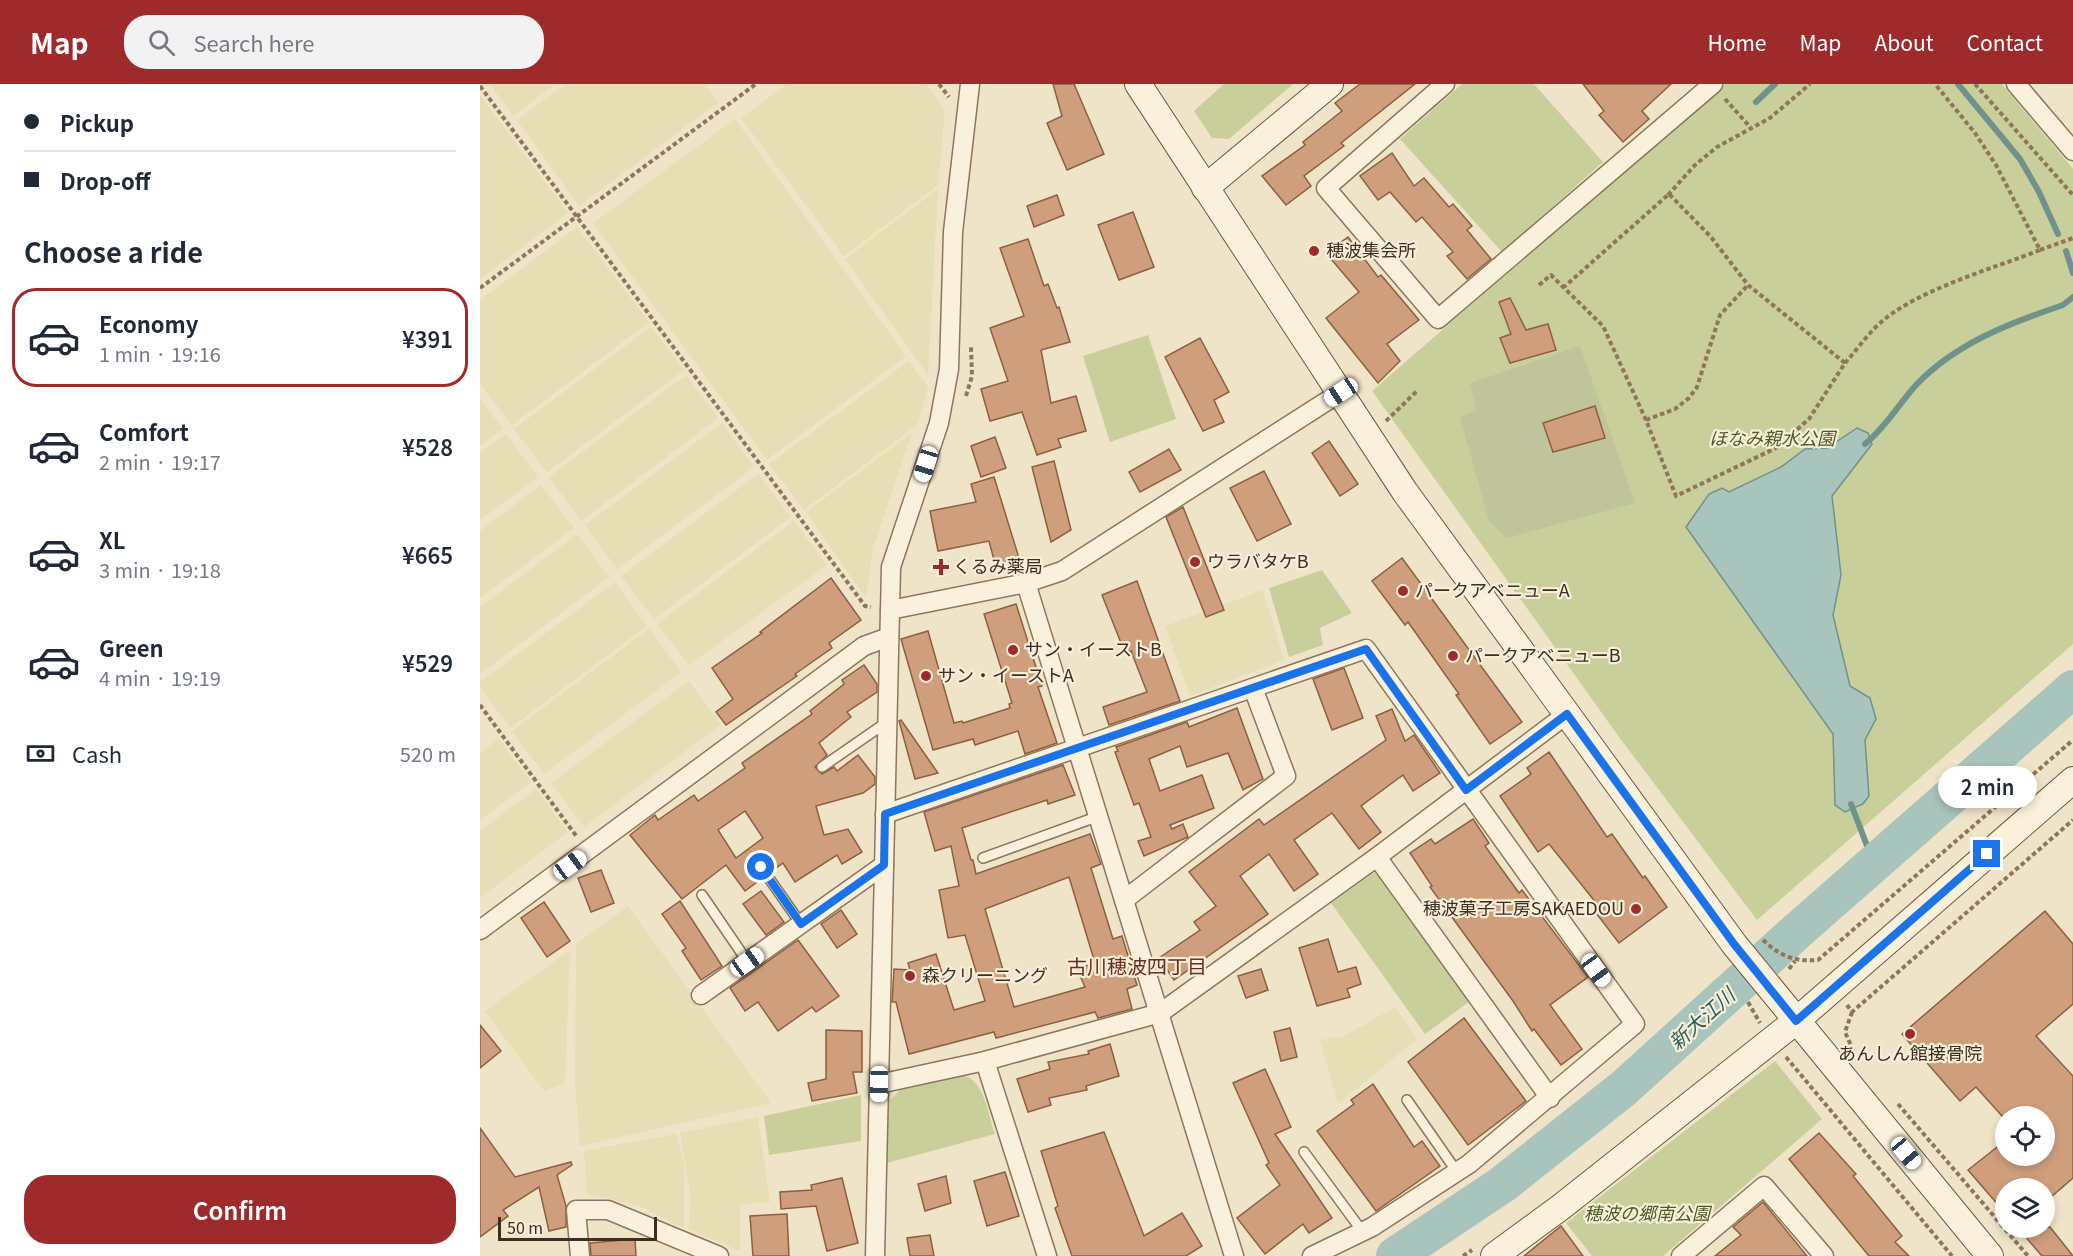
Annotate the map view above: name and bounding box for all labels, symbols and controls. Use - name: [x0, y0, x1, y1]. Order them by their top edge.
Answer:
- search box: [124, 15, 544, 69]
- text: Map: [30, 22, 88, 62]
- icon: search: [145, 26, 178, 59]
- text: Search here: [193, 26, 314, 58]
- text: Home: [1707, 27, 1767, 57]
- text: Map: [1800, 27, 1841, 57]
- text: About: [1874, 27, 1934, 57]
- text: Contact: [1967, 27, 2043, 57]
- text: Pickup: [60, 106, 134, 138]
- text: Drop-off: [60, 164, 150, 196]
- text: Choose a ride: [24, 232, 203, 271]
- place label: 穂波集会所: [1326, 236, 1416, 262]
- marker: 穂波集会所: [1307, 244, 1321, 258]
- text: Economy: [99, 307, 198, 339]
- icon: car: [27, 311, 81, 365]
- text: ¥391: [402, 322, 453, 354]
- text: 1 min · 19:16: [99, 339, 221, 368]
- car: [1321, 375, 1361, 409]
- text: Comfort: [99, 415, 189, 447]
- icon: car: [27, 419, 81, 473]
- park label: ほなみ親水公園: [1709, 424, 1838, 450]
- text: ¥528: [402, 430, 453, 462]
- car: [912, 444, 940, 484]
- text: 2 min · 19:17: [99, 447, 221, 476]
- text: XL: [99, 523, 126, 555]
- icon: car: [27, 527, 81, 581]
- text: ¥665: [402, 538, 453, 570]
- place label: ウラバタケB: [1207, 547, 1309, 573]
- place label: くるみ薬局: [953, 552, 1043, 578]
- text: 3 min · 19:18: [99, 555, 221, 584]
- marker: ウラバタケB: [1188, 555, 1202, 569]
- marker: くるみ薬局: [934, 560, 948, 574]
- place label: パークアベニューA: [1415, 576, 1570, 602]
- marker: パークアベニューA: [1396, 584, 1410, 598]
- text: Green: [99, 631, 164, 663]
- icon: car: [27, 635, 81, 689]
- place label: サン・イーストB: [1025, 635, 1162, 661]
- place label: パークアベニューB: [1465, 641, 1621, 667]
- marker: サン・イーストB: [1006, 643, 1020, 657]
- text: ¥529: [402, 646, 453, 678]
- marker: パークアベニューB: [1446, 649, 1460, 663]
- place label: サン・イーストA: [938, 661, 1074, 687]
- text: 4 min · 19:19: [99, 663, 221, 692]
- marker: サン・イーストA: [919, 669, 933, 683]
- icon: cash: [24, 737, 57, 770]
- text: Cash: [72, 737, 122, 769]
- text: 520 m: [400, 739, 456, 768]
- callout: 2 min: [1938, 767, 2036, 809]
- text: 2 min: [1961, 772, 2014, 801]
- route end: [1973, 840, 2000, 867]
- car: [550, 847, 590, 883]
- route start: [747, 853, 774, 880]
- place label: 穂波菓子工房SAKAEDOU: [1423, 894, 1624, 920]
- marker: 穂波菓子工房SAKAEDOU: [1629, 902, 1643, 916]
- car: [727, 944, 767, 980]
- car: [1578, 950, 1614, 990]
- district label: 古川穂波四丁目: [1067, 951, 1207, 980]
- place label: 森クリーニング: [922, 961, 1048, 987]
- marker: 森クリーニング: [903, 969, 917, 983]
- water label: 新大江川: [1662, 979, 1742, 1055]
- marker: あんしん館接骨院: [1903, 1027, 1917, 1041]
- place label: あんしん館接骨院: [1838, 1039, 1982, 1065]
- car: [870, 1066, 888, 1102]
- map controls: [1995, 1106, 2055, 1238]
- button: locate: [1995, 1106, 2055, 1166]
- car: [1888, 1133, 1924, 1173]
- button: Confirm: [24, 1175, 456, 1244]
- button: layers: [1995, 1178, 2055, 1238]
- park label: 穂波の郷南公園: [1584, 1199, 1713, 1225]
- scale bar: [498, 1214, 657, 1242]
- text: 50 m: [507, 1215, 543, 1239]

